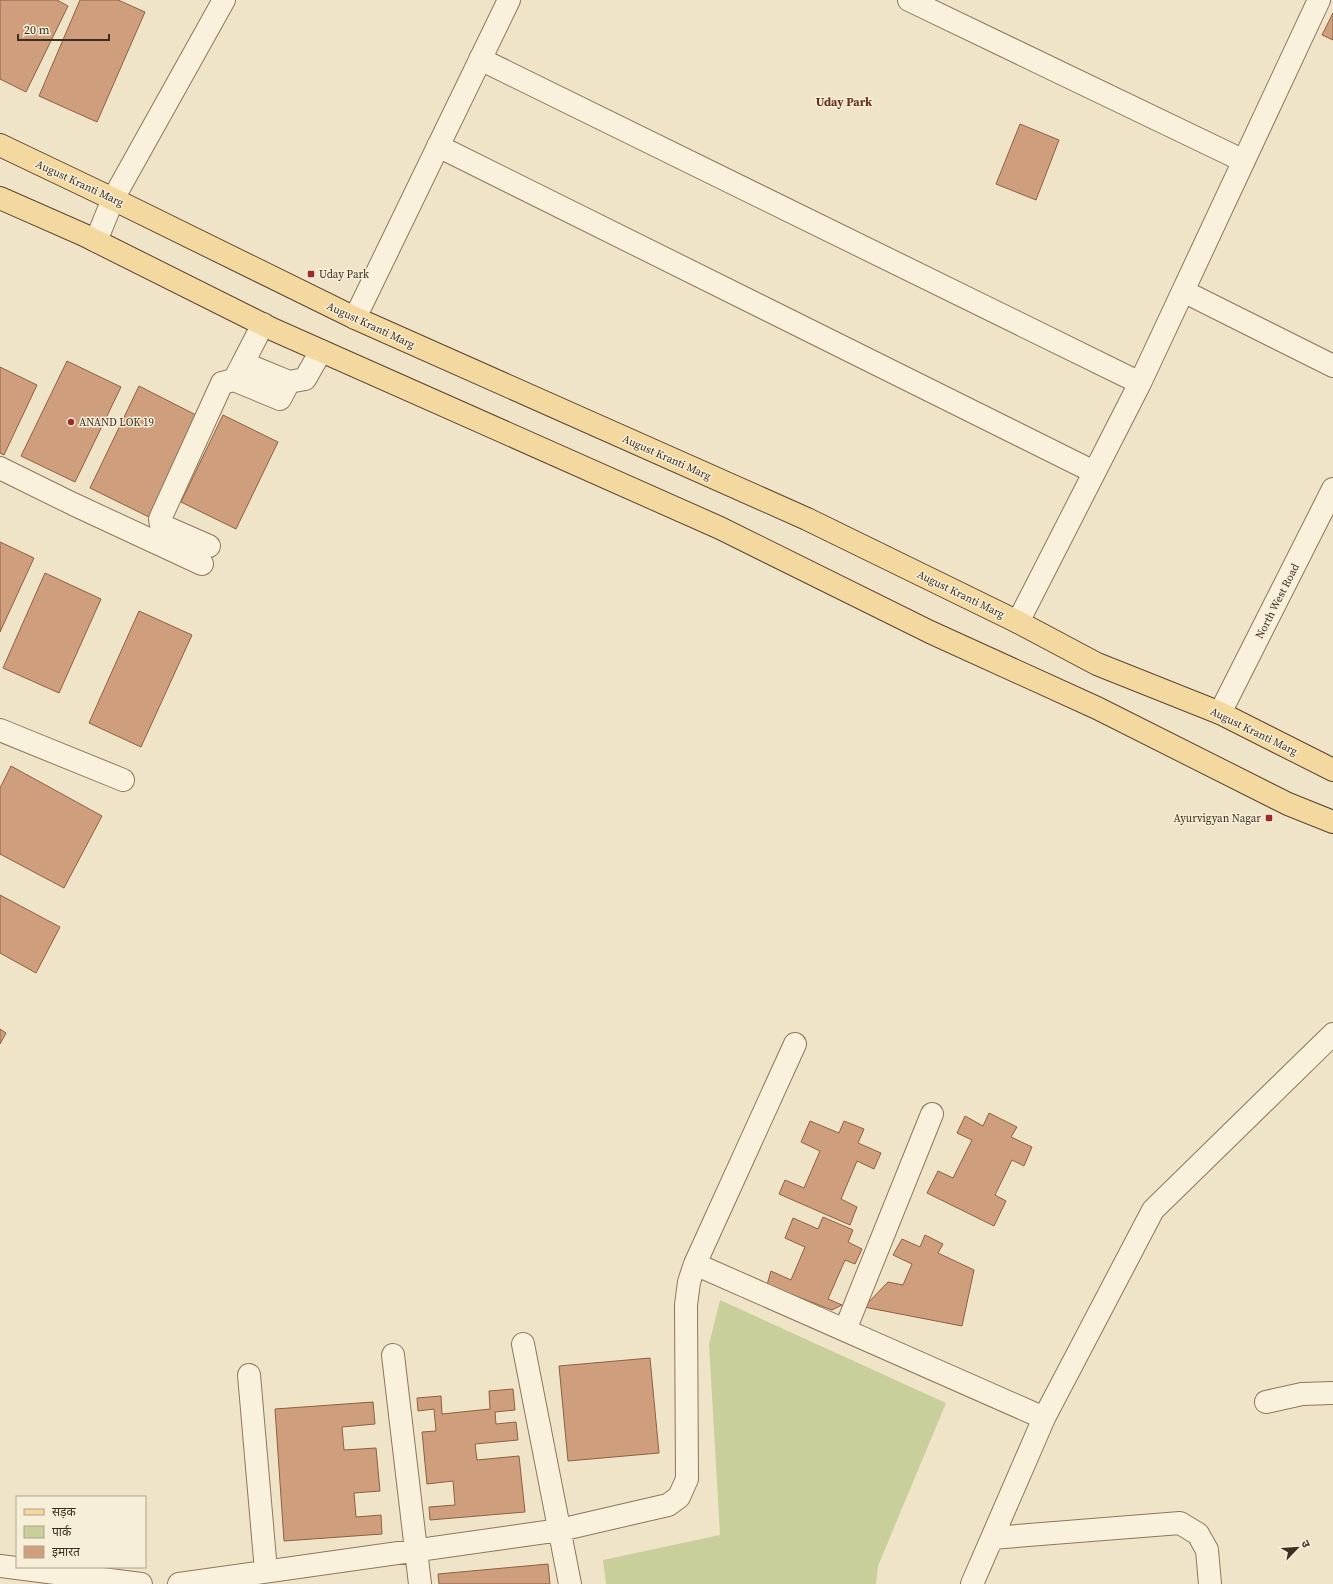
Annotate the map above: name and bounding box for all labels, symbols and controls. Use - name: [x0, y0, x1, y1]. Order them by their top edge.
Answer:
- scale bar: [18, 16, 109, 42]
- text: 20 m: [24, 22, 50, 38]
- district label: Uday Park: [816, 94, 873, 110]
- street label: August Kranti Marg: [33, 157, 126, 211]
- place label: Uday Park: [319, 267, 370, 282]
- marker: Uday Park: [306, 269, 316, 279]
- street label: August Kranti Marg: [324, 299, 417, 353]
- place label: ANAND LOK 19: [79, 415, 154, 430]
- marker: ANAND LOK 19: [66, 417, 76, 427]
- street label: August Kranti Marg: [620, 431, 714, 484]
- street label: North West Road: [1252, 560, 1303, 641]
- street label: August Kranti Marg: [915, 567, 1007, 622]
- street label: August Kranti Marg: [1208, 704, 1300, 759]
- place label: Ayurvigyan Nagar: [1173, 811, 1261, 826]
- marker: Ayurvigyan Nagar: [1264, 813, 1274, 823]
- legend: [16, 1496, 146, 1568]
- text: सड़क: [52, 1504, 77, 1520]
- text: पार्क: [52, 1524, 72, 1540]
- north arrow: [1277, 1528, 1317, 1568]
- text: उ: [1297, 1538, 1314, 1551]
- text: इमारत: [52, 1544, 81, 1560]

